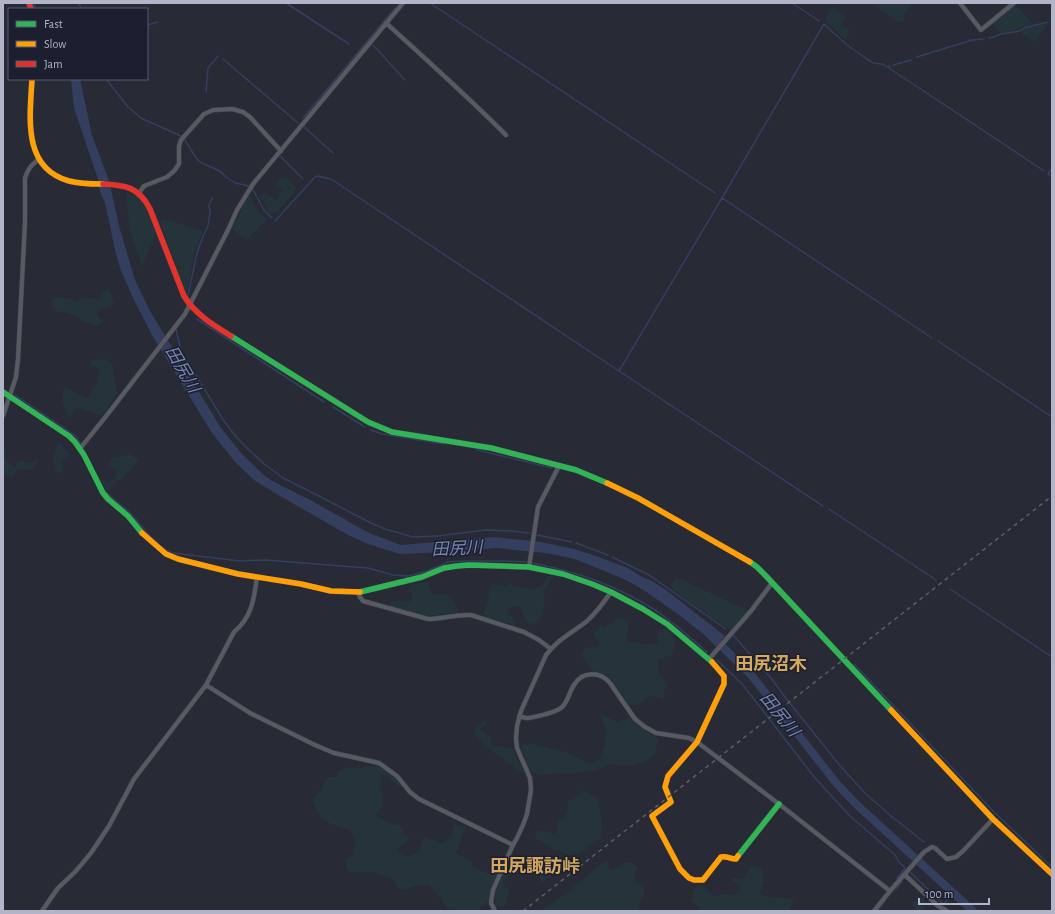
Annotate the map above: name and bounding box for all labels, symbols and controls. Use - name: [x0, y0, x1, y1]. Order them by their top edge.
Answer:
- legend: [8, 8, 148, 80]
- text: Fast: [44, 18, 63, 30]
- text: Slow: [44, 38, 66, 50]
- text: Jam: [44, 58, 63, 70]
- water label: 田尻川: [162, 343, 204, 397]
- water label: 田尻川: [431, 539, 485, 558]
- district label: 田尻沼木: [735, 654, 807, 674]
- water label: 田尻川: [757, 689, 804, 741]
- district label: 田尻諏訪峠: [490, 857, 580, 876]
- scale bar: [919, 880, 989, 906]
- text: 100 m: [925, 888, 953, 900]

